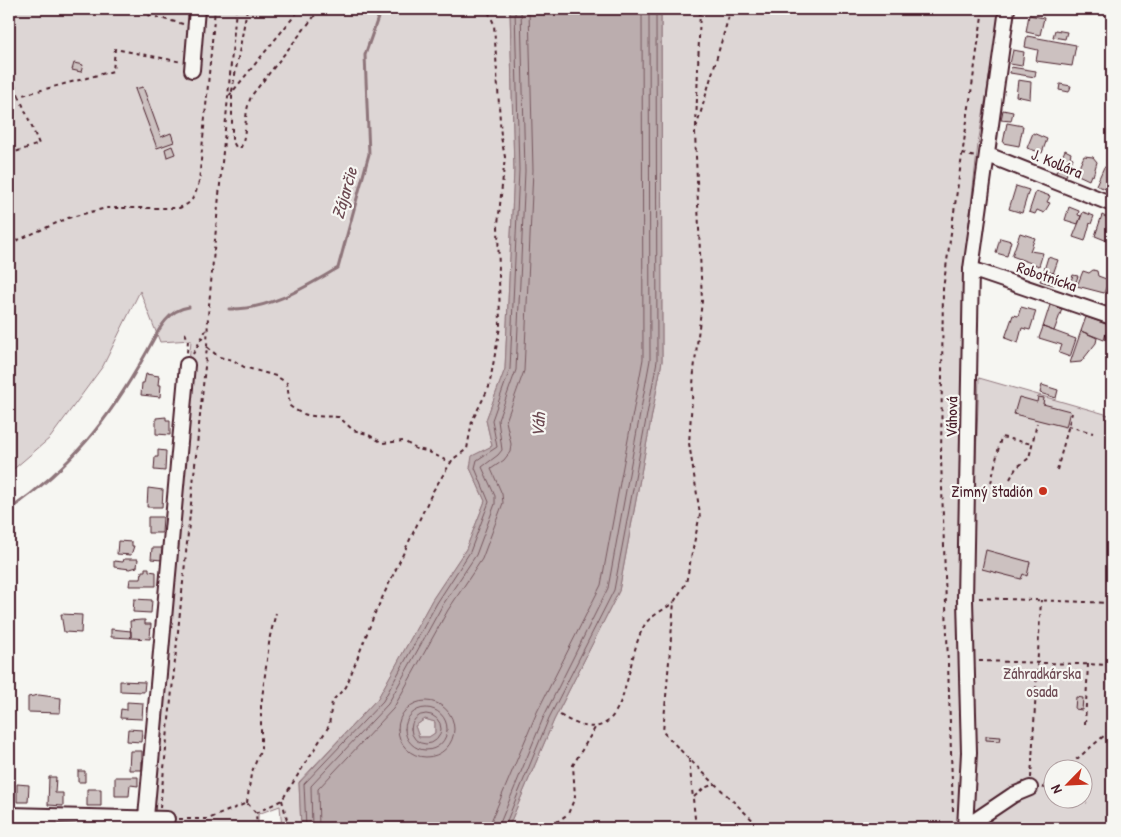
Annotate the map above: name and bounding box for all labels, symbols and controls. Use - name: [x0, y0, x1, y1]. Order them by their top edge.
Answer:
- street label: J. Kollára: [1028, 143, 1086, 183]
- water label: Zájarčie: [325, 163, 363, 222]
- street label: Robotnícka: [1014, 255, 1080, 297]
- street label: Váhová: [940, 396, 962, 438]
- water label: Váh: [525, 410, 551, 438]
- place label: Zimný štadión: [951, 480, 1033, 502]
- marker: Zimný štadión: [1037, 485, 1049, 497]
- park label: Záhradkárska osada: [1003, 662, 1081, 702]
- north arrow: [1044, 760, 1094, 810]
- text: N: [1045, 782, 1066, 797]

